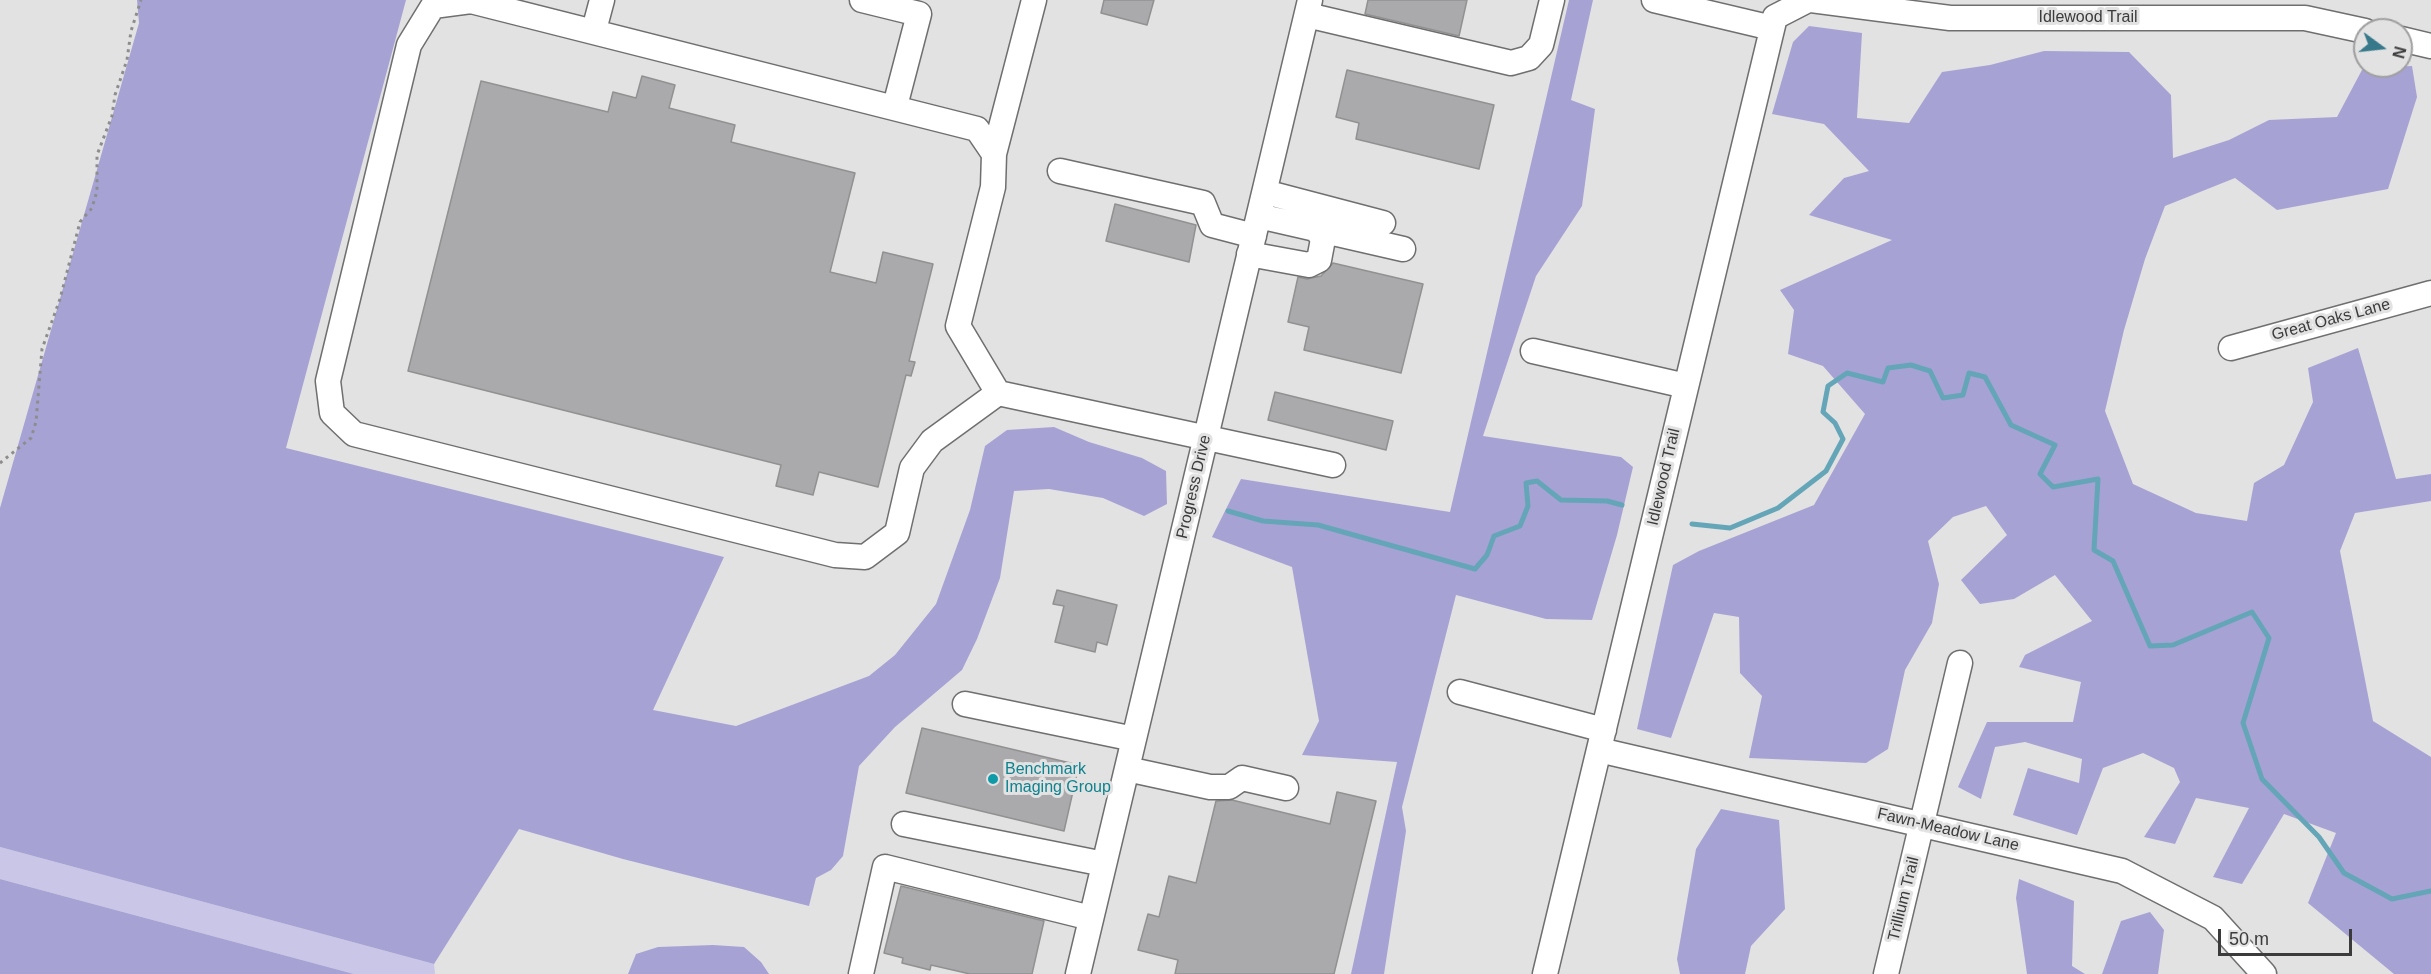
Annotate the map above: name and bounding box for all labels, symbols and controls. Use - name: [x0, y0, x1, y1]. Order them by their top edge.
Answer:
- street label: Idlewood Trail: [2038, 8, 2138, 28]
- north arrow: [2353, 18, 2413, 78]
- text: N: [2389, 44, 2409, 60]
- street label: Great Oaks Lane: [2270, 295, 2392, 345]
- street label: Idlewood Trail: [1644, 427, 1684, 527]
- street label: Progress Drive: [1173, 433, 1215, 541]
- place label: Benchmark Imaging Group: [1005, 760, 1111, 798]
- marker: Benchmark Imaging Group: [986, 772, 1000, 786]
- street label: Fawn-Meadow Lane: [1875, 804, 2021, 856]
- street label: Trillium Trail: [1884, 855, 1924, 943]
- scale bar: [2221, 917, 2354, 955]
- text: 50 m: [2229, 929, 2269, 949]

